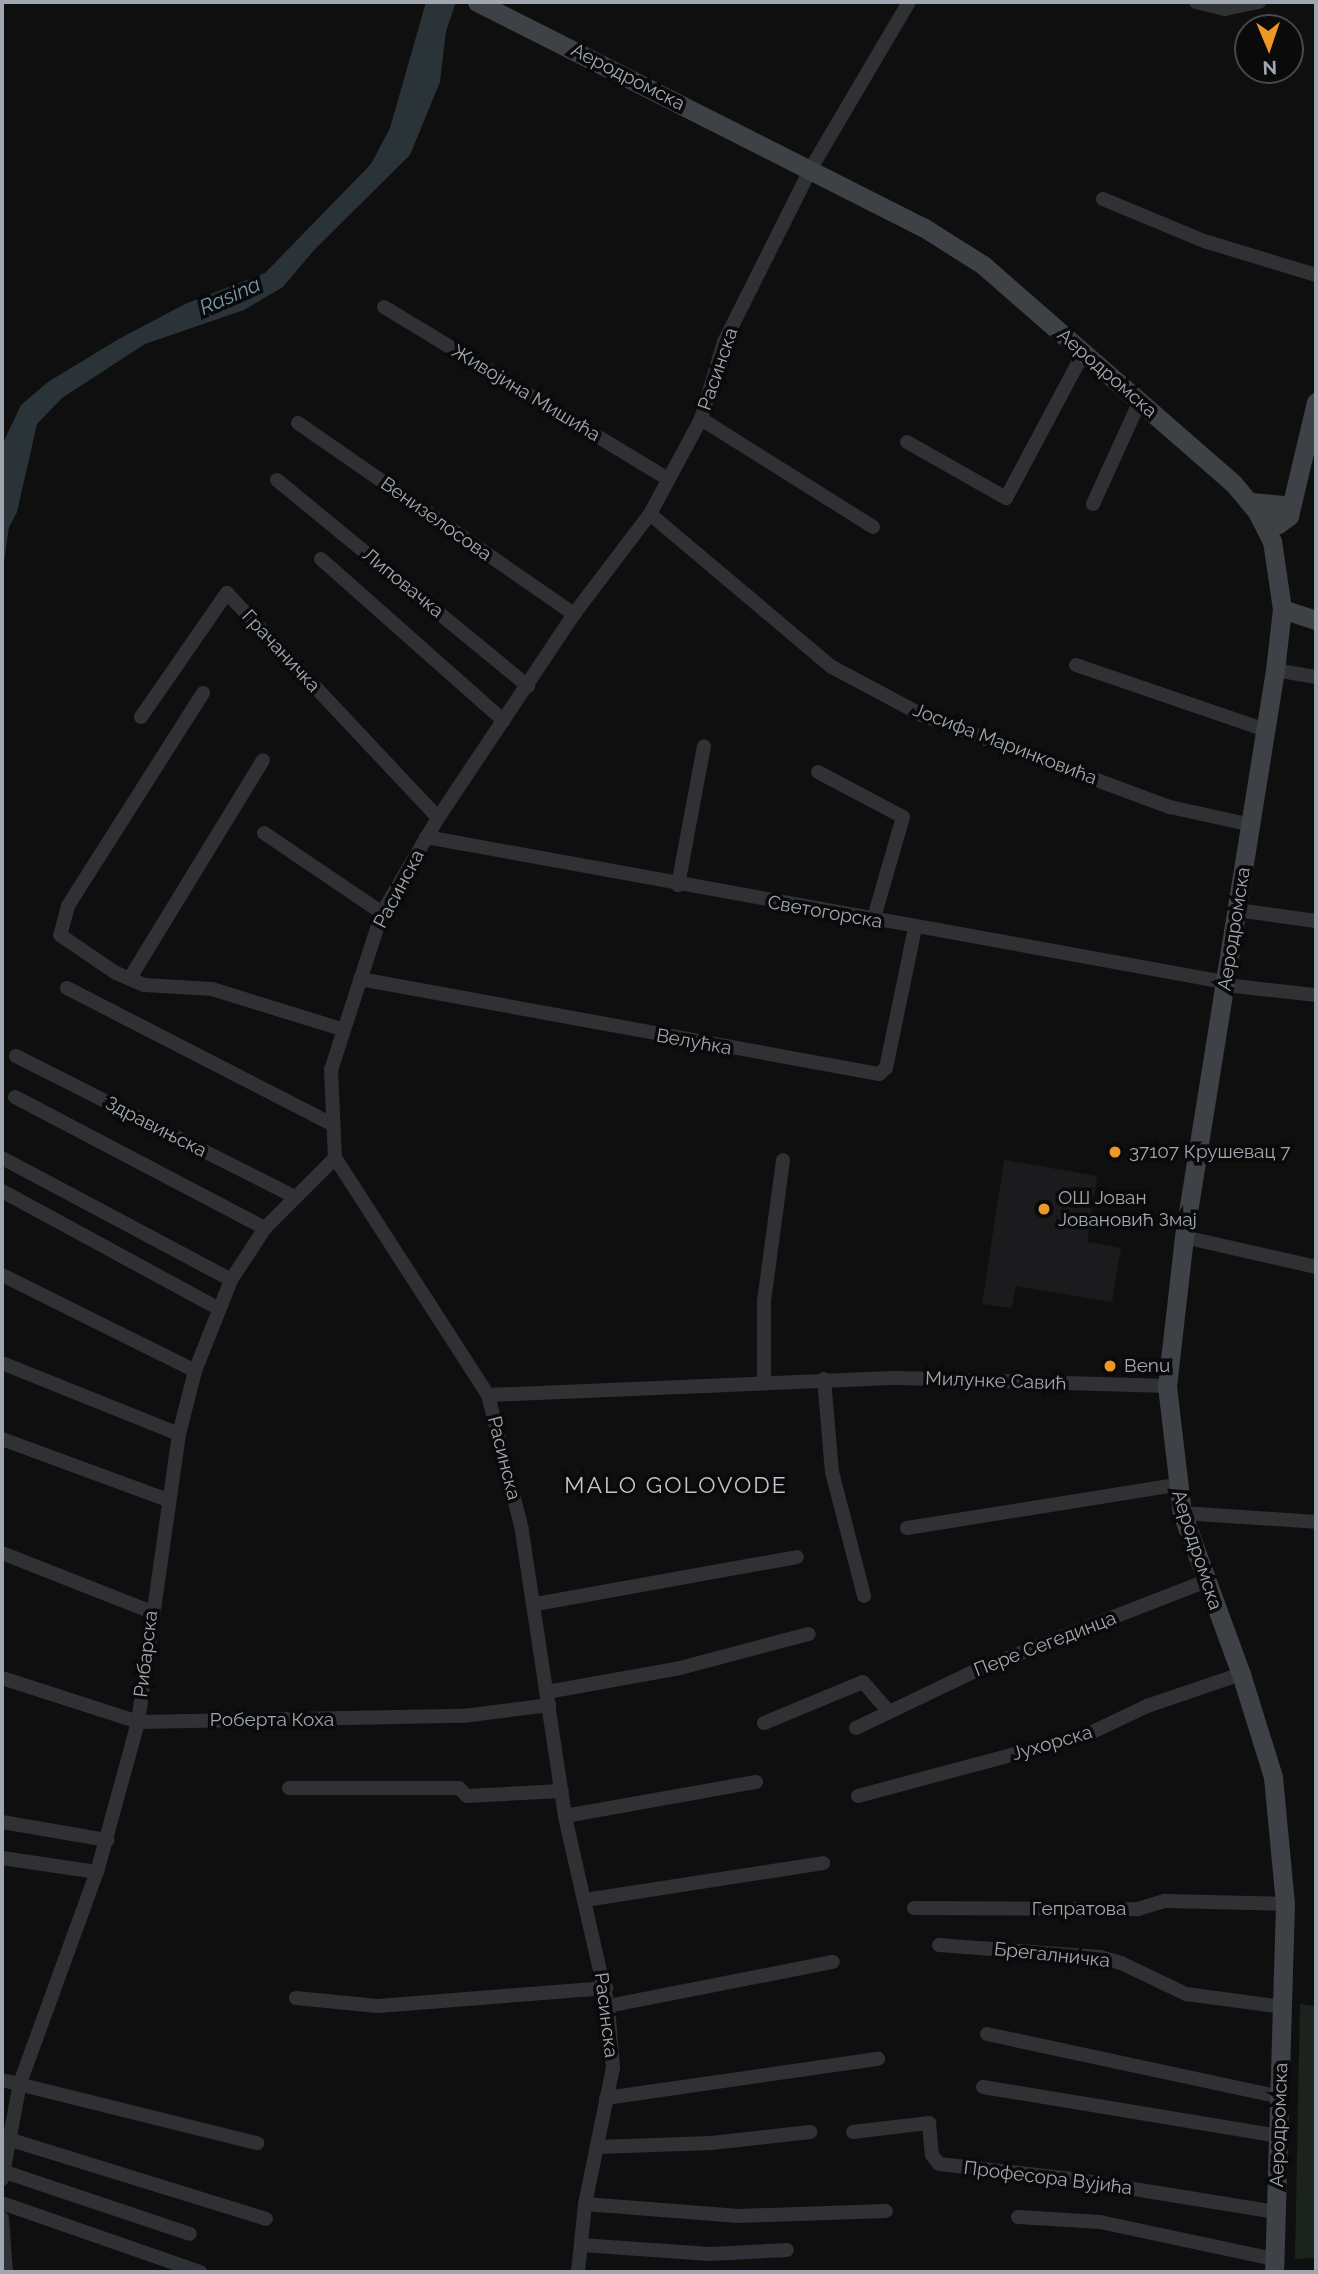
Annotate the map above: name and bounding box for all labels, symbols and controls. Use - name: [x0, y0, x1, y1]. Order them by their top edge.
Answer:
- north arrow: [1234, 14, 1304, 84]
- street label: Аеродромска: [567, 39, 689, 115]
- text: N: [1262, 57, 1277, 79]
- water label: Rasina: [196, 271, 264, 321]
- street label: Аеродромска: [1052, 323, 1162, 423]
- street label: Расинска: [693, 325, 743, 413]
- street label: Живојина Мишића: [448, 340, 604, 446]
- street label: Венизелосова: [376, 472, 496, 566]
- street label: Липовачка: [358, 543, 448, 623]
- street label: Грачаничка: [237, 605, 325, 697]
- street label: Јосифа Маринковића: [910, 698, 1100, 790]
- street label: Расинска: [369, 846, 429, 932]
- street label: Аеродромска: [1213, 866, 1255, 992]
- street label: Светогорска: [766, 891, 884, 933]
- street label: Велућка: [654, 1024, 734, 1060]
- street label: Здравињска: [102, 1092, 210, 1162]
- place label: 37107 Крушевац 7: [1129, 1141, 1290, 1163]
- marker: 37107 Крушевац 7: [1107, 1144, 1123, 1160]
- place label: ОШ Јован Јовановић Змај: [1058, 1187, 1197, 1231]
- marker: ОШ Јован Јовановић Змај: [1036, 1201, 1052, 1217]
- place label: Benu: [1124, 1355, 1170, 1377]
- marker: Benu: [1102, 1358, 1118, 1374]
- street label: Милунке Савић: [925, 1367, 1067, 1395]
- street label: Расинска: [483, 1414, 525, 1502]
- district label: MALO GOLOVODE: [566, 1471, 786, 1499]
- street label: Аеродромска: [1167, 1487, 1227, 1613]
- street label: Пере Сегединца: [971, 1606, 1119, 1682]
- street label: Рибарска: [129, 1609, 163, 1699]
- street label: Роберта Коха: [210, 1709, 334, 1731]
- street label: Јухорска: [1009, 1721, 1095, 1765]
- street label: Гепратова: [1032, 1898, 1126, 1920]
- street label: Брегалничка: [993, 1938, 1111, 1972]
- street label: Расинска: [589, 1971, 623, 2059]
- street label: Аеродромска: [1265, 2062, 1293, 2188]
- street label: Професора Вујића: [962, 2156, 1134, 2200]

